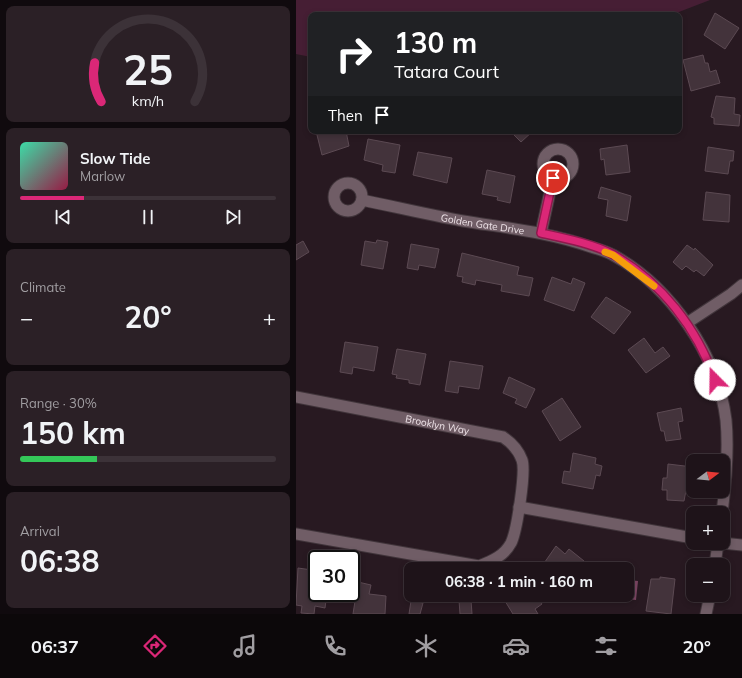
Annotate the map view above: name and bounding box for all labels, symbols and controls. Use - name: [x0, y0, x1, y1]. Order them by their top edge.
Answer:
- text: 130 m: [394, 25, 477, 60]
- icon: right: [328, 28, 380, 80]
- text: 25: [123, 43, 173, 95]
- text: Tatara Court: [394, 60, 499, 83]
- text: km/h: [132, 91, 164, 109]
- icon: arrive: [371, 104, 393, 126]
- text: Then: [328, 106, 363, 125]
- text: Slow Tide: [80, 149, 150, 168]
- pin: [536, 161, 570, 195]
- icon: arrive: [542, 167, 564, 189]
- text: Marlow: [80, 168, 125, 184]
- icon: previous: [52, 206, 74, 228]
- icon: pause: [137, 206, 159, 228]
- icon: next: [222, 206, 244, 228]
- street label: Golden Gate Drive: [440, 211, 525, 237]
- text: Climate: [20, 279, 66, 295]
- text: 20°: [124, 298, 172, 336]
- text: −: [20, 304, 33, 332]
- text: +: [263, 304, 276, 332]
- position arrow: [694, 359, 736, 401]
- text: Range · 30%: [20, 395, 97, 411]
- street label: Brooklyn Way: [404, 412, 471, 437]
- text: 150 km: [20, 414, 126, 452]
- north arrow: [686, 454, 730, 498]
- map controls: [686, 454, 730, 602]
- button: +: [686, 506, 730, 550]
- text: Arrival: [20, 523, 60, 539]
- text: 06:38: [20, 542, 99, 580]
- speed limit sign: 30: [308, 550, 360, 602]
- button: −: [686, 558, 730, 602]
- text: 06:38 · 1 min · 160 m: [445, 572, 593, 591]
- icon: directions: [141, 632, 169, 660]
- icon: music: [231, 632, 259, 660]
- icon: phone: [321, 632, 349, 660]
- icon: climate: [412, 632, 440, 660]
- icon: car: [502, 632, 530, 660]
- icon: filters: [592, 632, 620, 660]
- text: 06:37: [31, 635, 79, 658]
- text: 20°: [682, 635, 711, 658]

